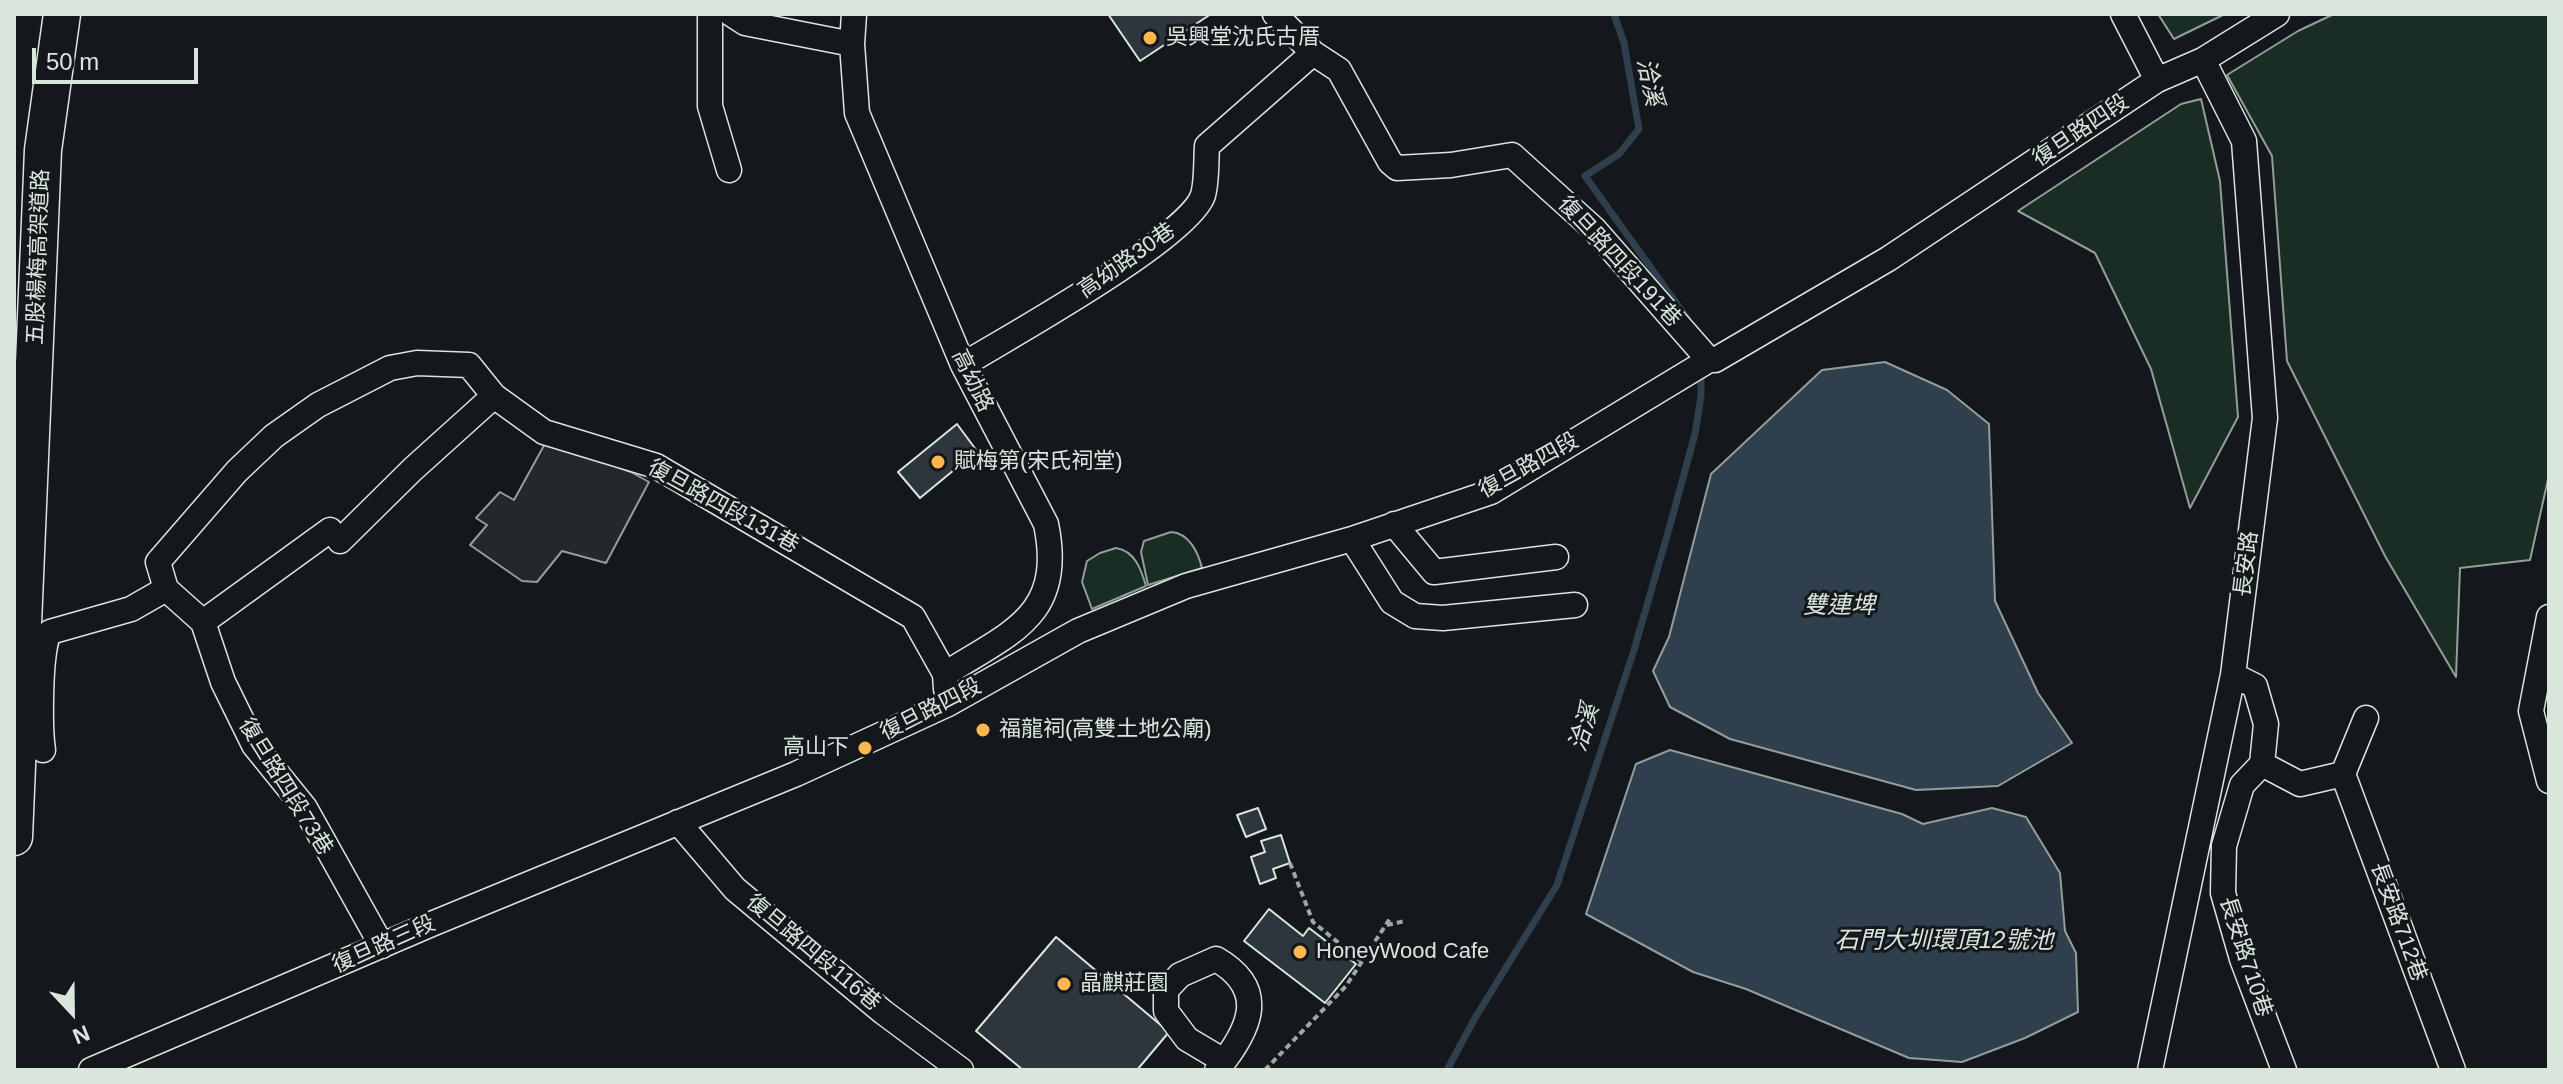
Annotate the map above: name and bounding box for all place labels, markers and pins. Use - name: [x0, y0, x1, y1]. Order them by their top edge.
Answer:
- place label: 吳興堂沈氏古厝: [1166, 25, 1320, 51]
- marker: 吳興堂沈氏古厝: [1141, 29, 1159, 47]
- place label: 賦梅第(宋氏祠堂): [954, 449, 1123, 475]
- marker: 賦梅第(宋氏祠堂): [929, 453, 947, 471]
- place label: 福龍祠(高雙土地公廟): [999, 717, 1212, 743]
- marker: 福龍祠(高雙土地公廟): [974, 721, 992, 739]
- place label: 高山下: [783, 735, 849, 761]
- marker: 高山下: [856, 739, 874, 757]
- place label: HoneyWood Cafe: [1316, 939, 1489, 965]
- marker: HoneyWood Cafe: [1291, 943, 1309, 961]
- place label: 晶麒莊園: [1080, 971, 1168, 997]
- marker: 晶麒莊園: [1055, 975, 1073, 993]

